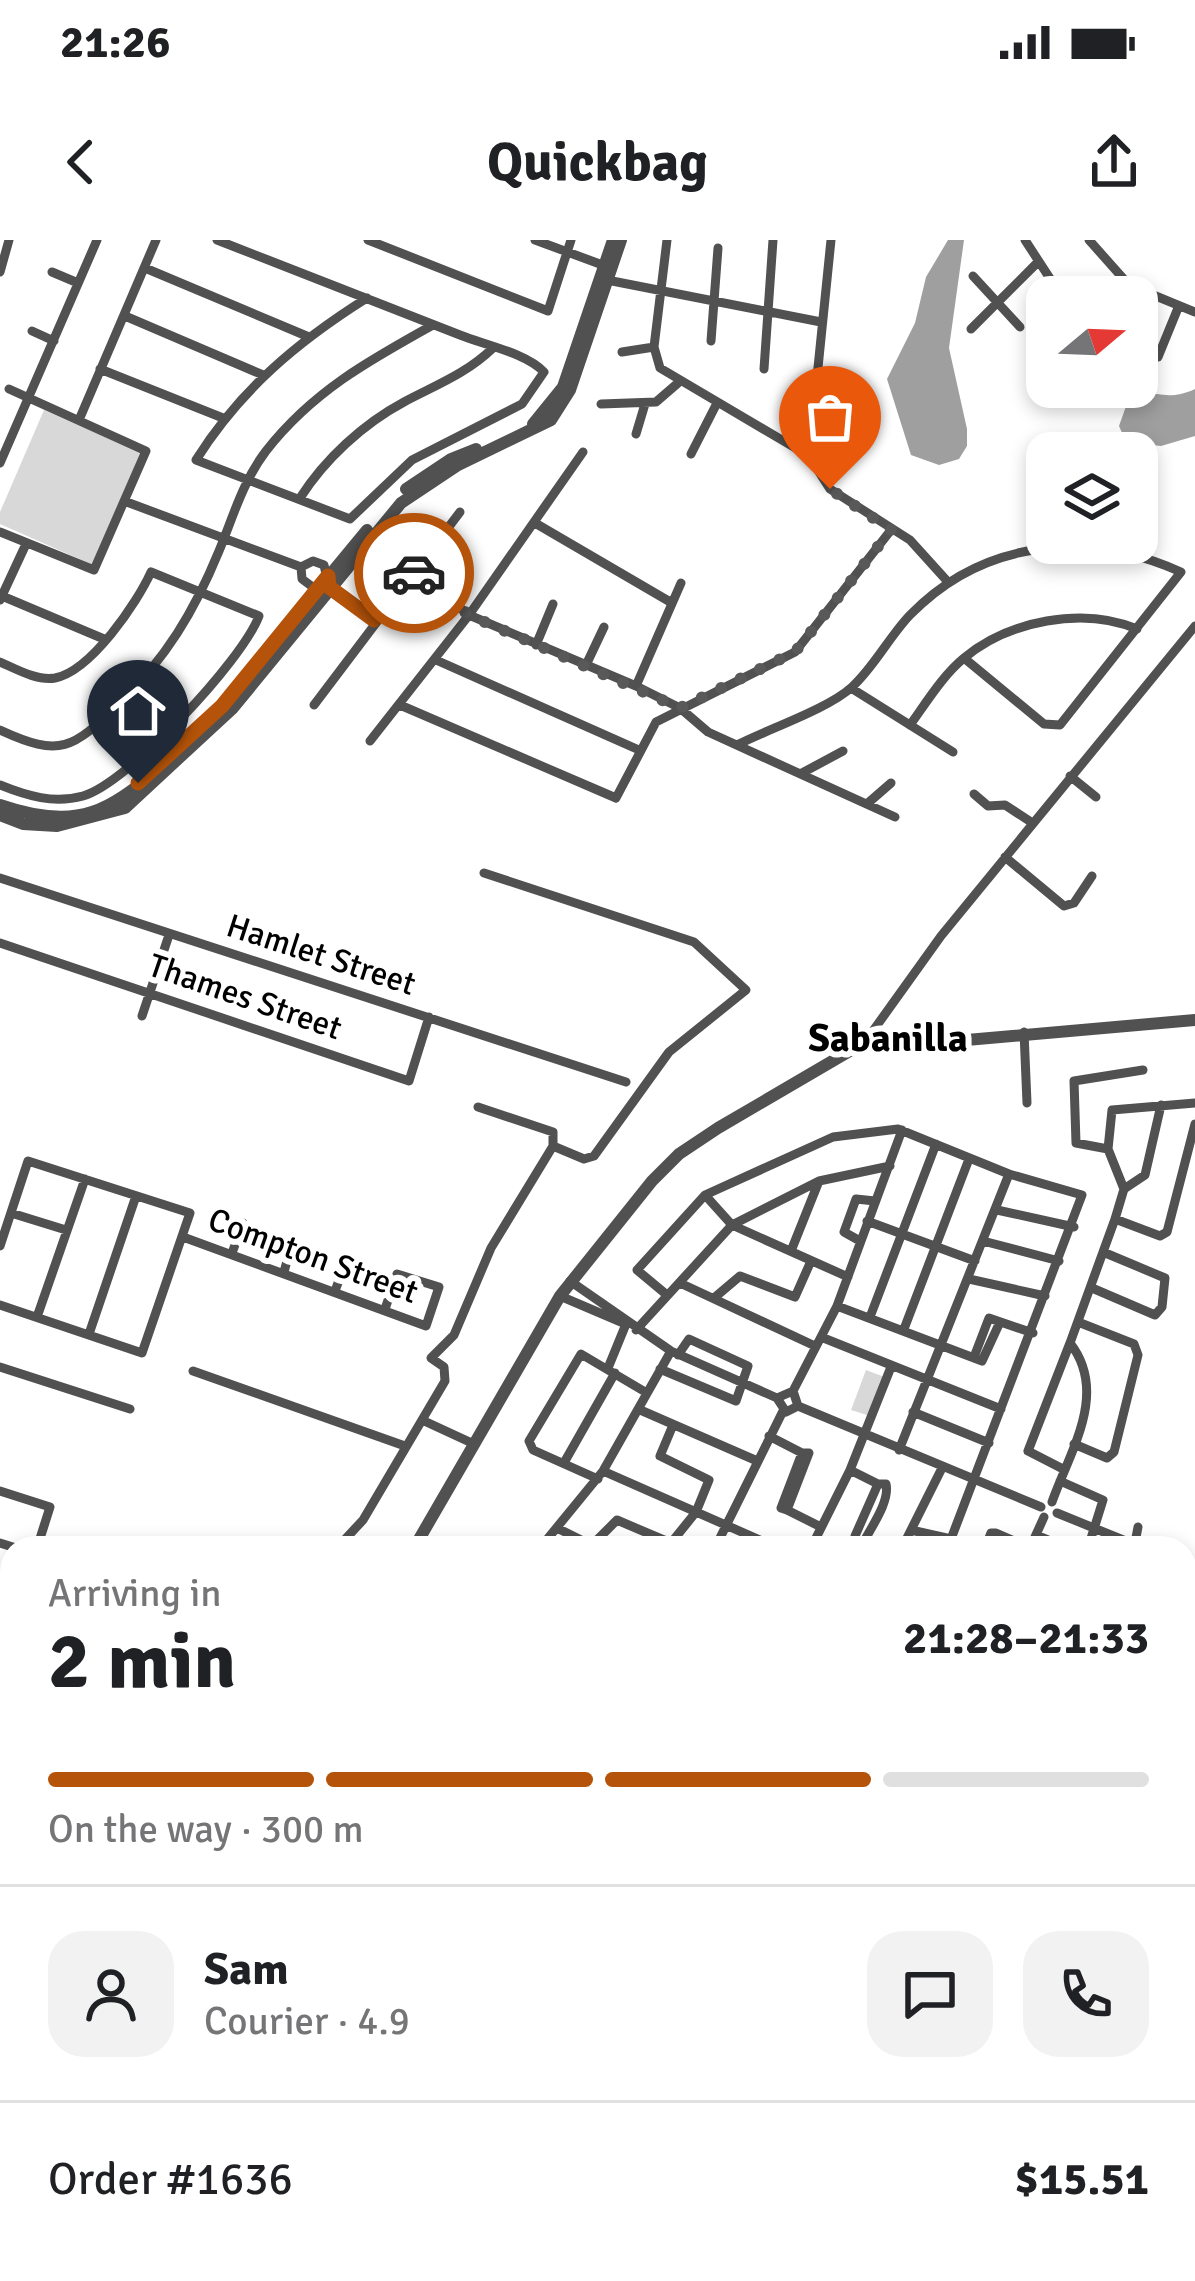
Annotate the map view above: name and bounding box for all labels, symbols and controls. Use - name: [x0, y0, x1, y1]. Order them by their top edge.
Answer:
- text: 21:26: [60, 15, 170, 70]
- icon: back: [48, 129, 114, 195]
- text: Quickbag: [487, 129, 708, 196]
- icon: share: [1081, 129, 1147, 195]
- north arrow: [1026, 276, 1158, 408]
- map controls: [1026, 276, 1158, 564]
- pin: [779, 366, 881, 489]
- icon: bag: [797, 384, 863, 450]
- button: layers: [1026, 432, 1158, 564]
- courier: [354, 513, 474, 633]
- icon: car: [381, 540, 447, 606]
- pin: [87, 660, 189, 783]
- icon: home: [105, 678, 171, 744]
- street label: Hamlet Street: [221, 905, 421, 1005]
- street label: Thames Street: [143, 945, 347, 1049]
- district label: Sabanilla: [808, 1014, 968, 1062]
- street label: Compton Street: [202, 1199, 424, 1313]
- text: Arriving in: [48, 1569, 222, 1617]
- text: 21:28–21:33: [903, 1611, 1149, 1666]
- text: 2 min: [48, 1614, 236, 1710]
- text: On the way · 300 m: [48, 1805, 364, 1853]
- button: person: [48, 1931, 174, 2057]
- button: chat: [867, 1931, 993, 2057]
- button: phone: [1023, 1931, 1149, 2057]
- text: Sam: [204, 1942, 289, 1997]
- text: Courier · 4.9: [204, 1997, 410, 2045]
- text: Order #1636: [48, 2152, 293, 2207]
- text: $15.51: [1015, 2152, 1149, 2207]

